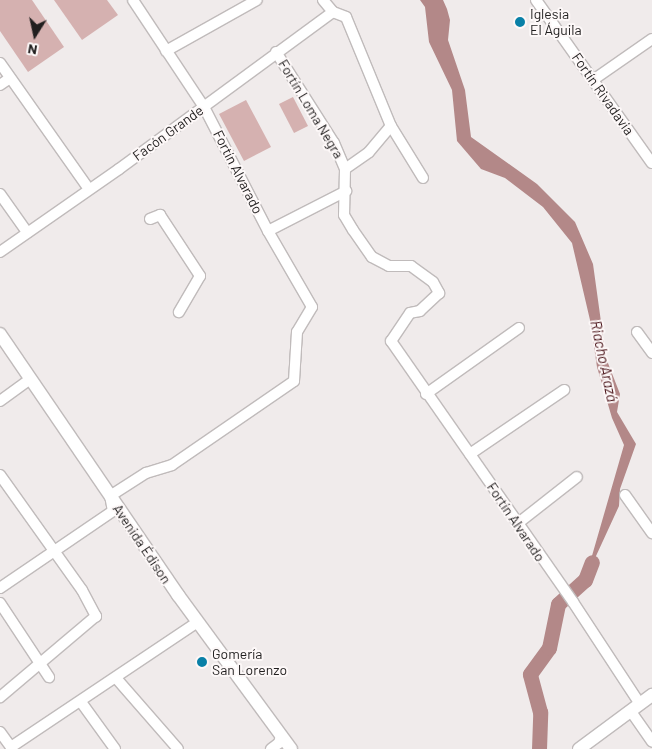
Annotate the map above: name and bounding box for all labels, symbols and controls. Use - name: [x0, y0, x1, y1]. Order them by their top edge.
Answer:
- place label: Iglesia El Águila: [530, 6, 582, 38]
- north arrow: [10, 10, 60, 60]
- marker: Iglesia El Águila: [514, 16, 526, 28]
- text: N: [26, 41, 38, 59]
- street label: Fortín Rivadavia: [568, 50, 638, 138]
- street label: Fortín Loma Negra: [275, 56, 347, 162]
- street label: Facón Grande: [129, 102, 207, 164]
- street label: Fortín Alvarado: [210, 127, 266, 217]
- water label: Riacho Arazá: [587, 319, 621, 403]
- street label: Fortín Alvarado: [483, 479, 549, 565]
- street label: Avenida Édison: [109, 501, 175, 587]
- place label: Gomería San Lorenzo: [212, 646, 287, 679]
- marker: Gomería San Lorenzo: [196, 656, 208, 668]

